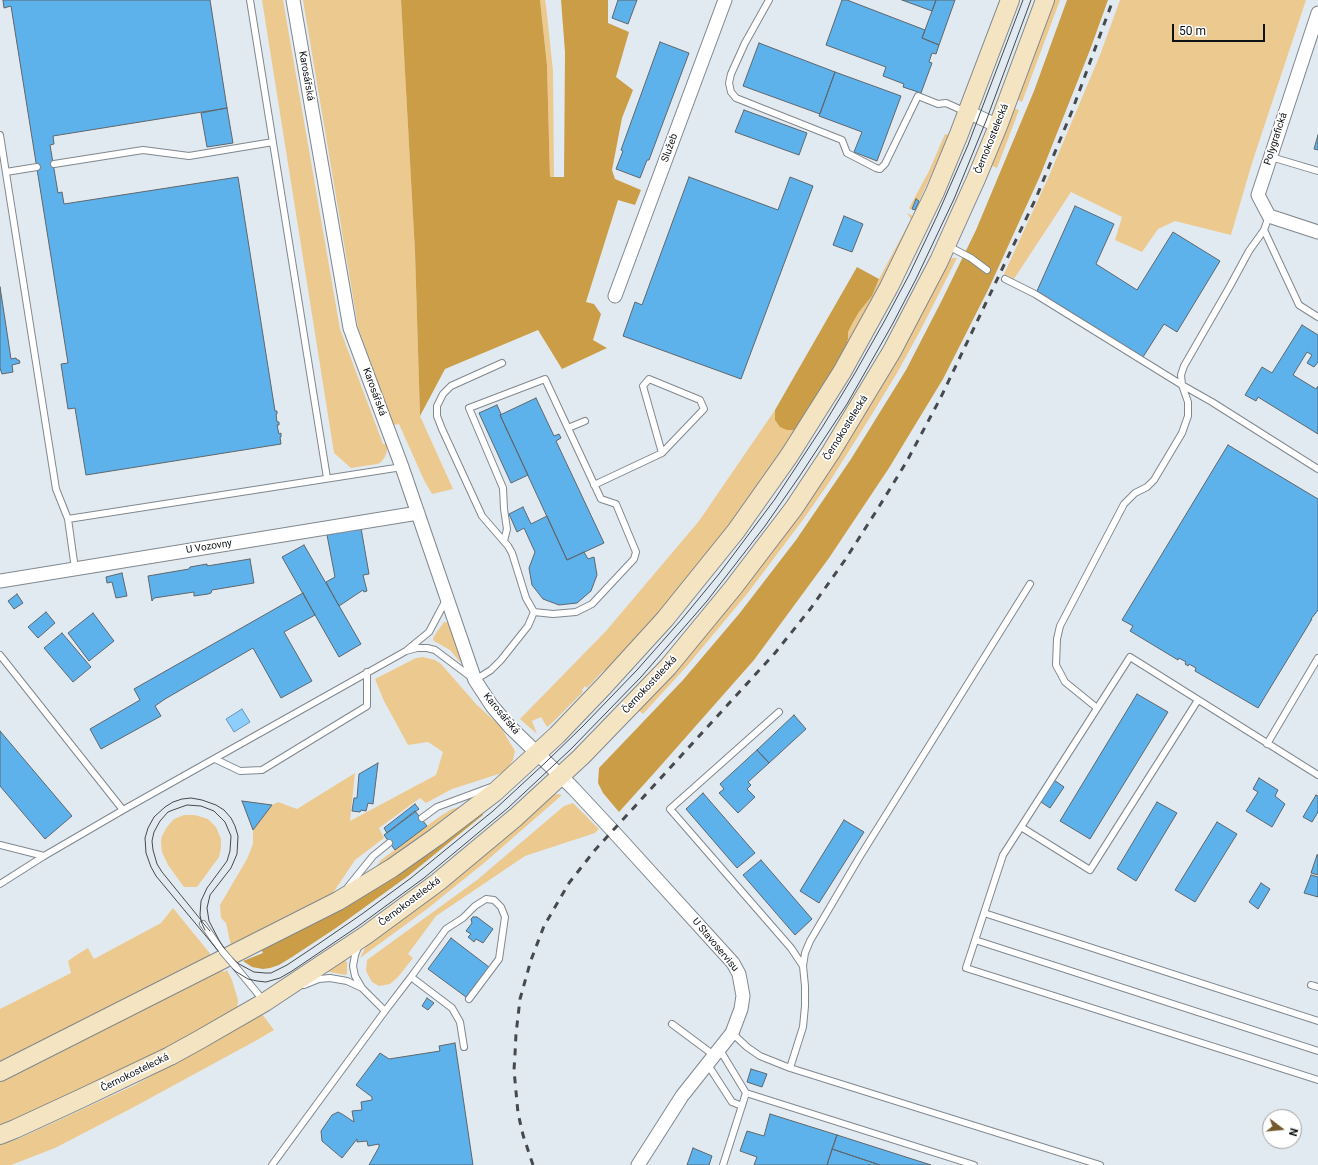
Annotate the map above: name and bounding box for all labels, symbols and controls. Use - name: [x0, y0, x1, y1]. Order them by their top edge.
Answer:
- scale bar: [1174, 16, 1267, 42]
- text: 50 m: [1179, 24, 1206, 38]
- street label: Karosářská: [296, 50, 316, 102]
- street label: Černokostelecká: [972, 102, 1012, 176]
- street label: Polygrafická: [1262, 111, 1290, 167]
- street label: Služeb: [659, 132, 681, 164]
- street label: Karosářská: [360, 366, 388, 418]
- street label: Černokostelecká: [821, 393, 871, 463]
- street label: U Vozovny: [185, 537, 233, 557]
- street label: Černokostelecká: [620, 654, 680, 716]
- street label: Karosářská: [480, 691, 522, 737]
- street label: Černokostelecká: [377, 875, 443, 929]
- street label: U Stavoservisu: [689, 916, 741, 974]
- street label: Černokostelecká: [99, 1051, 171, 1095]
- north arrow: [1262, 1109, 1302, 1149]
- text: N: [1286, 1127, 1300, 1138]

